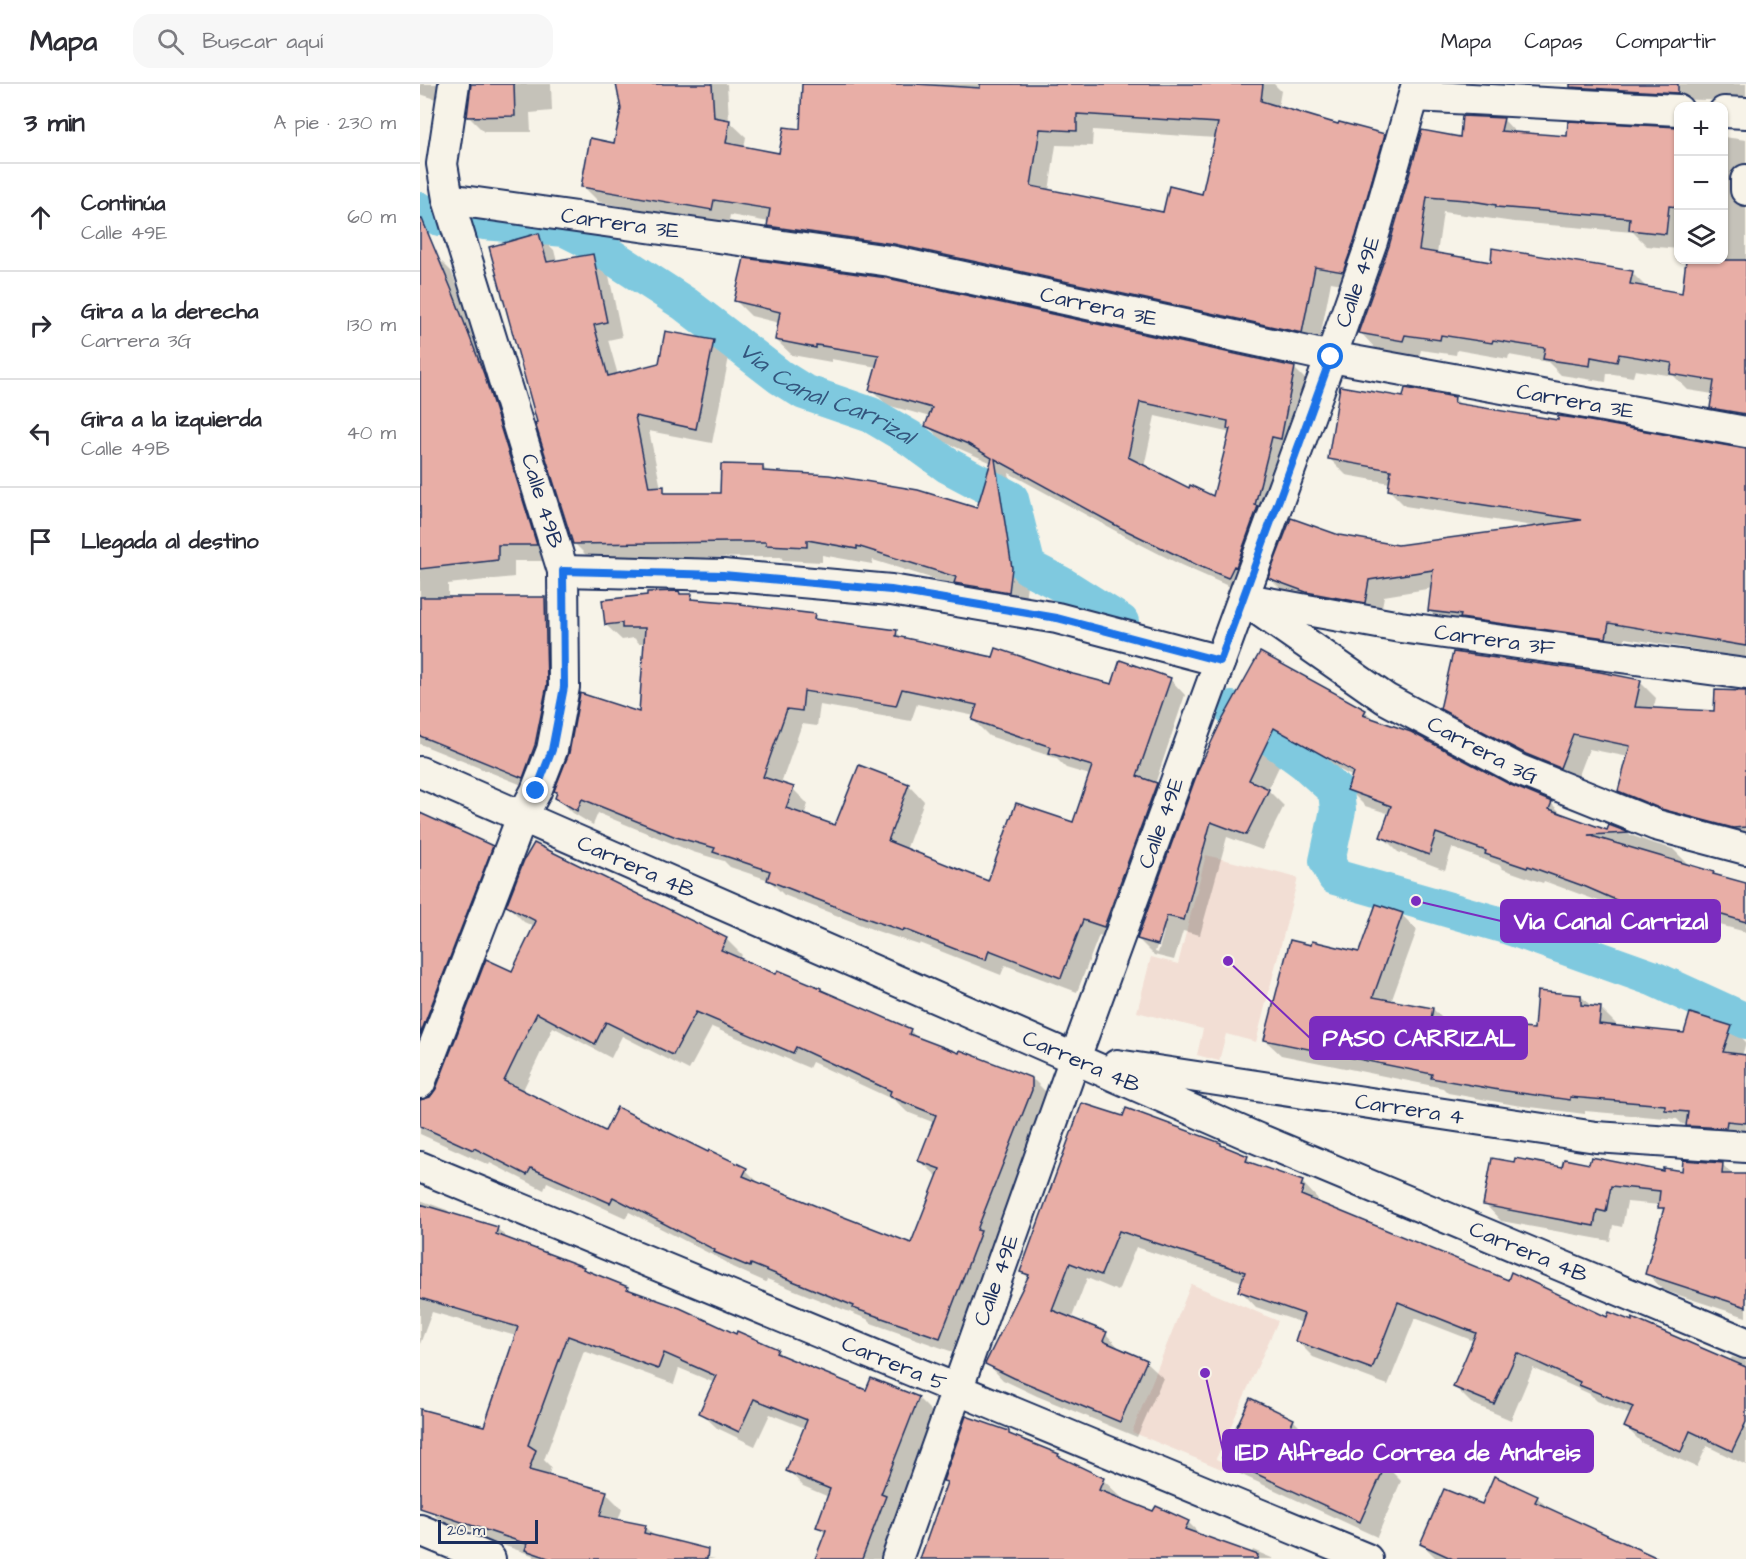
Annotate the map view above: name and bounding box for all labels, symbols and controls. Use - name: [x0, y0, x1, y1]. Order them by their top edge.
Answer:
- search box: [133, 14, 553, 68]
- text: Mapa: [30, 22, 97, 61]
- icon: search: [154, 25, 187, 58]
- text: Buscar aquí: [202, 26, 323, 57]
- text: Mapa: [1441, 27, 1491, 56]
- text: Capas: [1524, 27, 1583, 56]
- text: Compartir: [1616, 27, 1716, 56]
- map controls: [1674, 102, 1728, 264]
- button: +: [1674, 102, 1728, 156]
- text: 3 min: [24, 105, 85, 141]
- text: A pie · 230 m: [274, 109, 396, 137]
- button: −: [1674, 156, 1728, 210]
- text: Continúa: [81, 188, 166, 219]
- street label: Carrera 3E: [559, 200, 682, 247]
- icon: ahead: [24, 201, 57, 234]
- text: 60 m: [347, 203, 396, 231]
- button: layers: [1674, 210, 1728, 264]
- text: Calle 49E: [81, 219, 167, 247]
- street label: Calle 49E: [1327, 232, 1388, 331]
- street label: Carrera 3E: [1037, 279, 1160, 334]
- text: Gira a la derecha: [81, 296, 258, 327]
- icon: right: [24, 309, 57, 342]
- text: 130 m: [347, 311, 396, 339]
- text: Carrera 3G: [81, 327, 191, 355]
- water label: Via Canal Carrizal: [732, 334, 924, 455]
- route start: [1317, 343, 1343, 369]
- street label: Carrera 3E: [1514, 375, 1637, 427]
- text: Gira a la izquierda: [81, 404, 262, 435]
- icon: left: [24, 417, 57, 450]
- text: 40 m: [346, 419, 396, 447]
- text: Calle 49B: [81, 435, 170, 463]
- street label: Calle 49B: [513, 450, 571, 553]
- icon: arrive: [24, 525, 57, 558]
- text: Llegada al destino: [81, 526, 259, 557]
- street label: Carrera 3F: [1432, 616, 1558, 664]
- street label: Carrera 3G: [1422, 708, 1543, 792]
- street label: Calle 49E: [1130, 773, 1192, 873]
- route end: [522, 777, 548, 803]
- street label: Carrera 4B: [572, 827, 700, 906]
- callout: Via Canal Carrizal: [1501, 900, 1720, 942]
- text: Via Canal Carrizal: [1513, 905, 1708, 939]
- callout: PASO CARRIZAL: [1310, 1017, 1527, 1059]
- street label: Carrera 4B: [1018, 1022, 1146, 1101]
- text: PASO CARRIZAL: [1323, 1022, 1516, 1056]
- street label: Carrera 4: [1353, 1085, 1466, 1133]
- street label: Carrera 4B: [1465, 1213, 1593, 1291]
- street label: Calle 49E: [966, 1230, 1027, 1330]
- street label: Carrera 5: [837, 1328, 951, 1399]
- callout: IED Alfredo Correa de Andreis: [1223, 1430, 1593, 1472]
- text: IED Alfredo Correa de Andreis: [1235, 1436, 1581, 1470]
- scale bar: [438, 1517, 538, 1544]
- text: 20 m: [447, 1519, 485, 1541]

